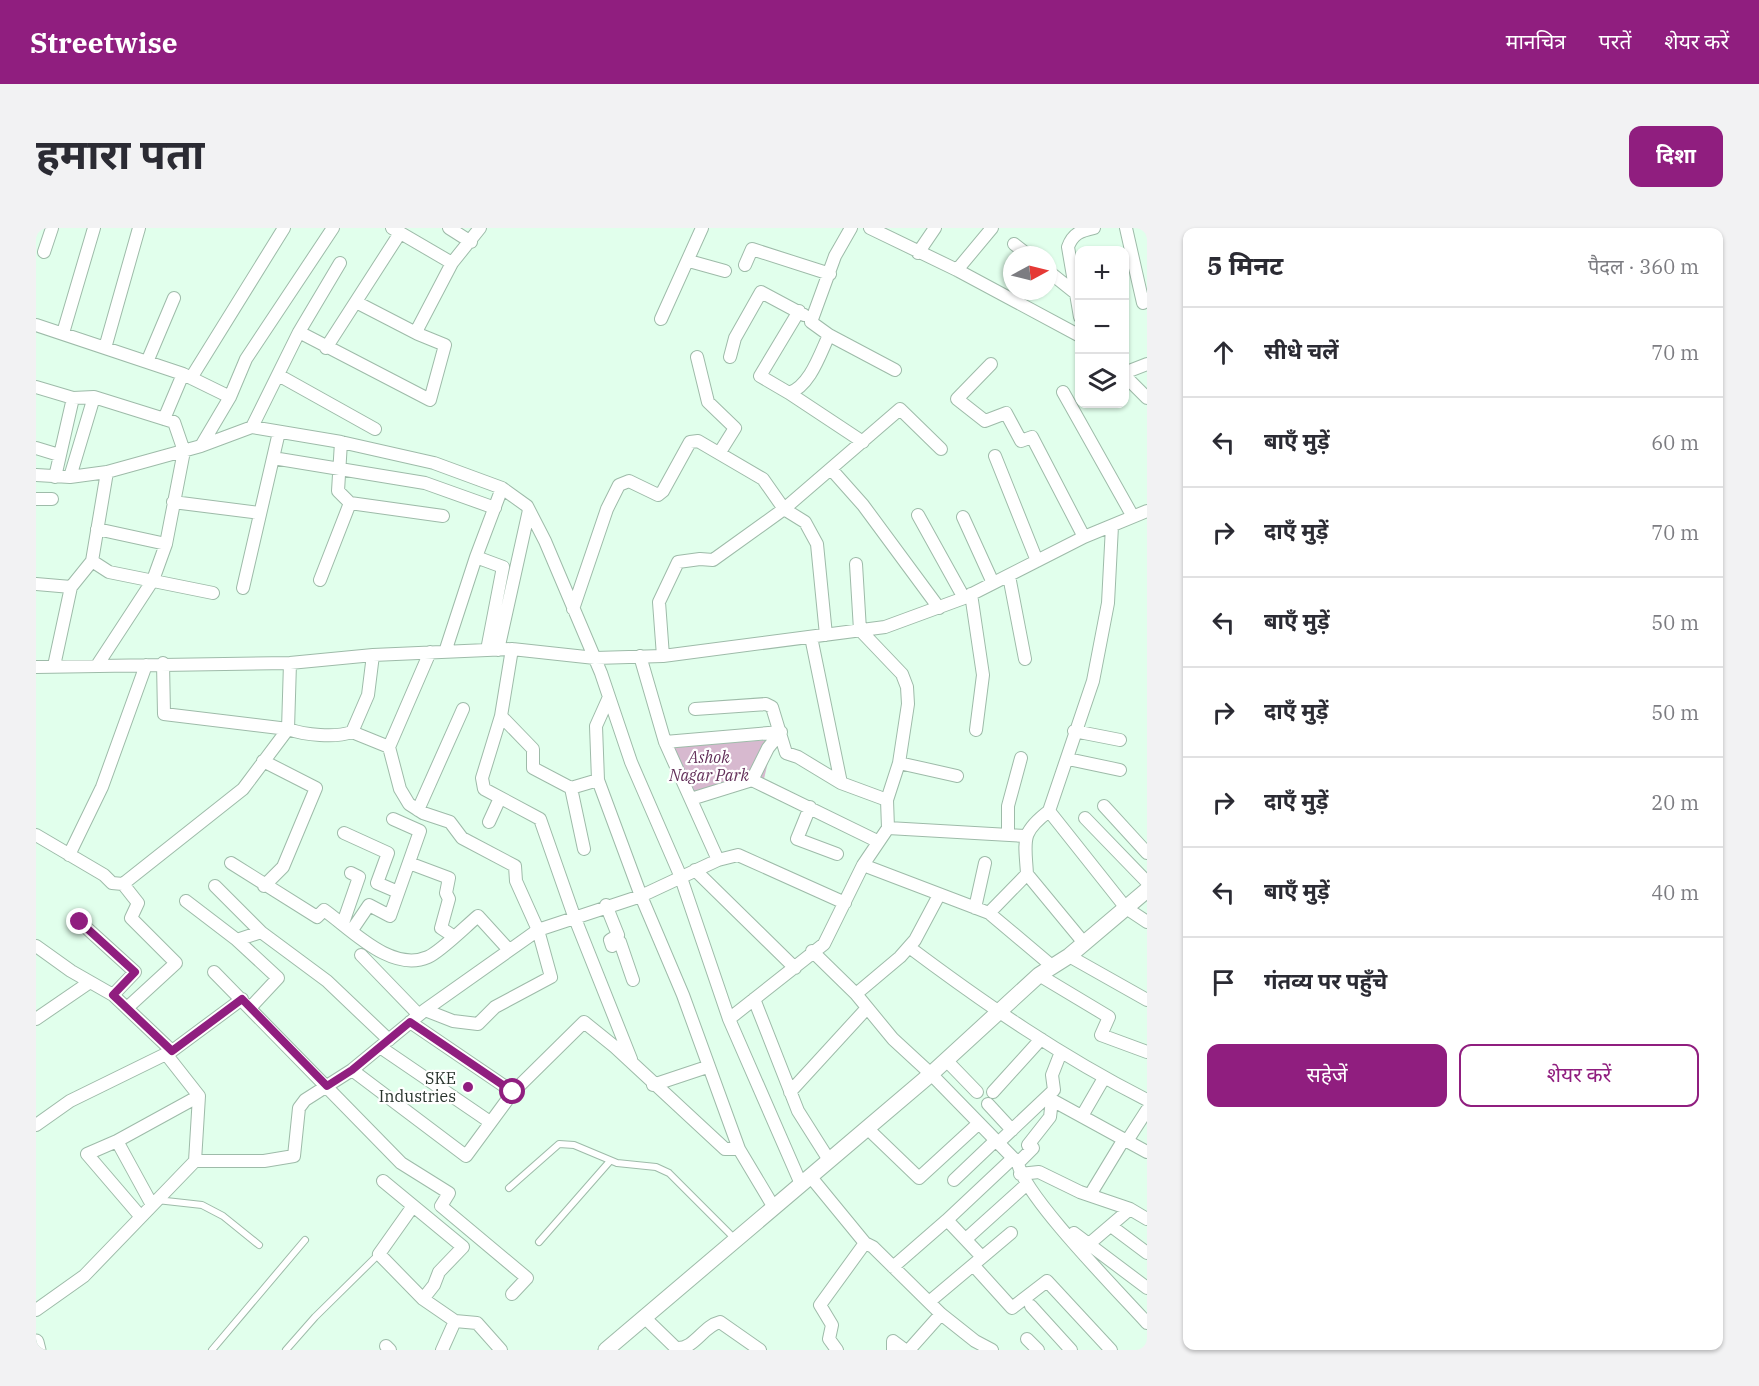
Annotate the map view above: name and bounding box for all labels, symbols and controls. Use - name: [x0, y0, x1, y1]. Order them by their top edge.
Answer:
- text: Streetwise: [30, 24, 177, 61]
- text: मानचित्र: [1506, 27, 1566, 55]
- text: परतें: [1599, 27, 1631, 55]
- text: शेयर करें: [1664, 27, 1729, 55]
- text: हमारा पता: [36, 126, 204, 181]
- button: दिशा: [1629, 126, 1723, 187]
- north arrow: [1003, 246, 1057, 300]
- map controls: [1075, 246, 1129, 408]
- button: +: [1075, 246, 1129, 300]
- text: 5 मिनट: [1207, 248, 1283, 282]
- text: पैदल · 360 m: [1588, 253, 1699, 280]
- button: −: [1075, 300, 1129, 354]
- icon: ahead: [1207, 336, 1240, 369]
- text: सीधे चलें: [1264, 336, 1338, 365]
- text: 70 m: [1651, 339, 1699, 366]
- button: layers: [1075, 354, 1129, 408]
- icon: left: [1207, 426, 1240, 459]
- text: बाएँ मुड़ें: [1264, 426, 1329, 455]
- text: 60 m: [1651, 429, 1699, 456]
- icon: right: [1207, 516, 1240, 549]
- text: दाएँ मुड़ें: [1264, 516, 1328, 545]
- text: 70 m: [1651, 519, 1699, 546]
- icon: left: [1207, 606, 1240, 639]
- text: बाएँ मुड़ें: [1264, 606, 1329, 635]
- text: 50 m: [1651, 609, 1699, 636]
- icon: right: [1207, 696, 1240, 729]
- text: दाएँ मुड़ें: [1264, 696, 1328, 725]
- text: 50 m: [1651, 699, 1699, 726]
- park label: Ashok Nagar Park: [668, 747, 749, 785]
- icon: right: [1207, 786, 1240, 819]
- text: दाएँ मुड़ें: [1264, 786, 1328, 815]
- text: 20 m: [1651, 789, 1699, 816]
- icon: left: [1207, 876, 1240, 909]
- text: बाएँ मुड़ें: [1264, 876, 1329, 905]
- text: 40 m: [1651, 879, 1699, 906]
- route end: [66, 908, 92, 934]
- icon: arrive: [1207, 966, 1240, 999]
- text: गंतव्य पर पहुँचे: [1264, 966, 1387, 995]
- button: सहेजें: [1207, 1044, 1447, 1107]
- button: शेयर करें: [1459, 1044, 1699, 1107]
- place label: SKE Industries: [379, 1068, 456, 1106]
- route start: [499, 1078, 525, 1104]
- marker: SKE Industries: [461, 1080, 475, 1094]

